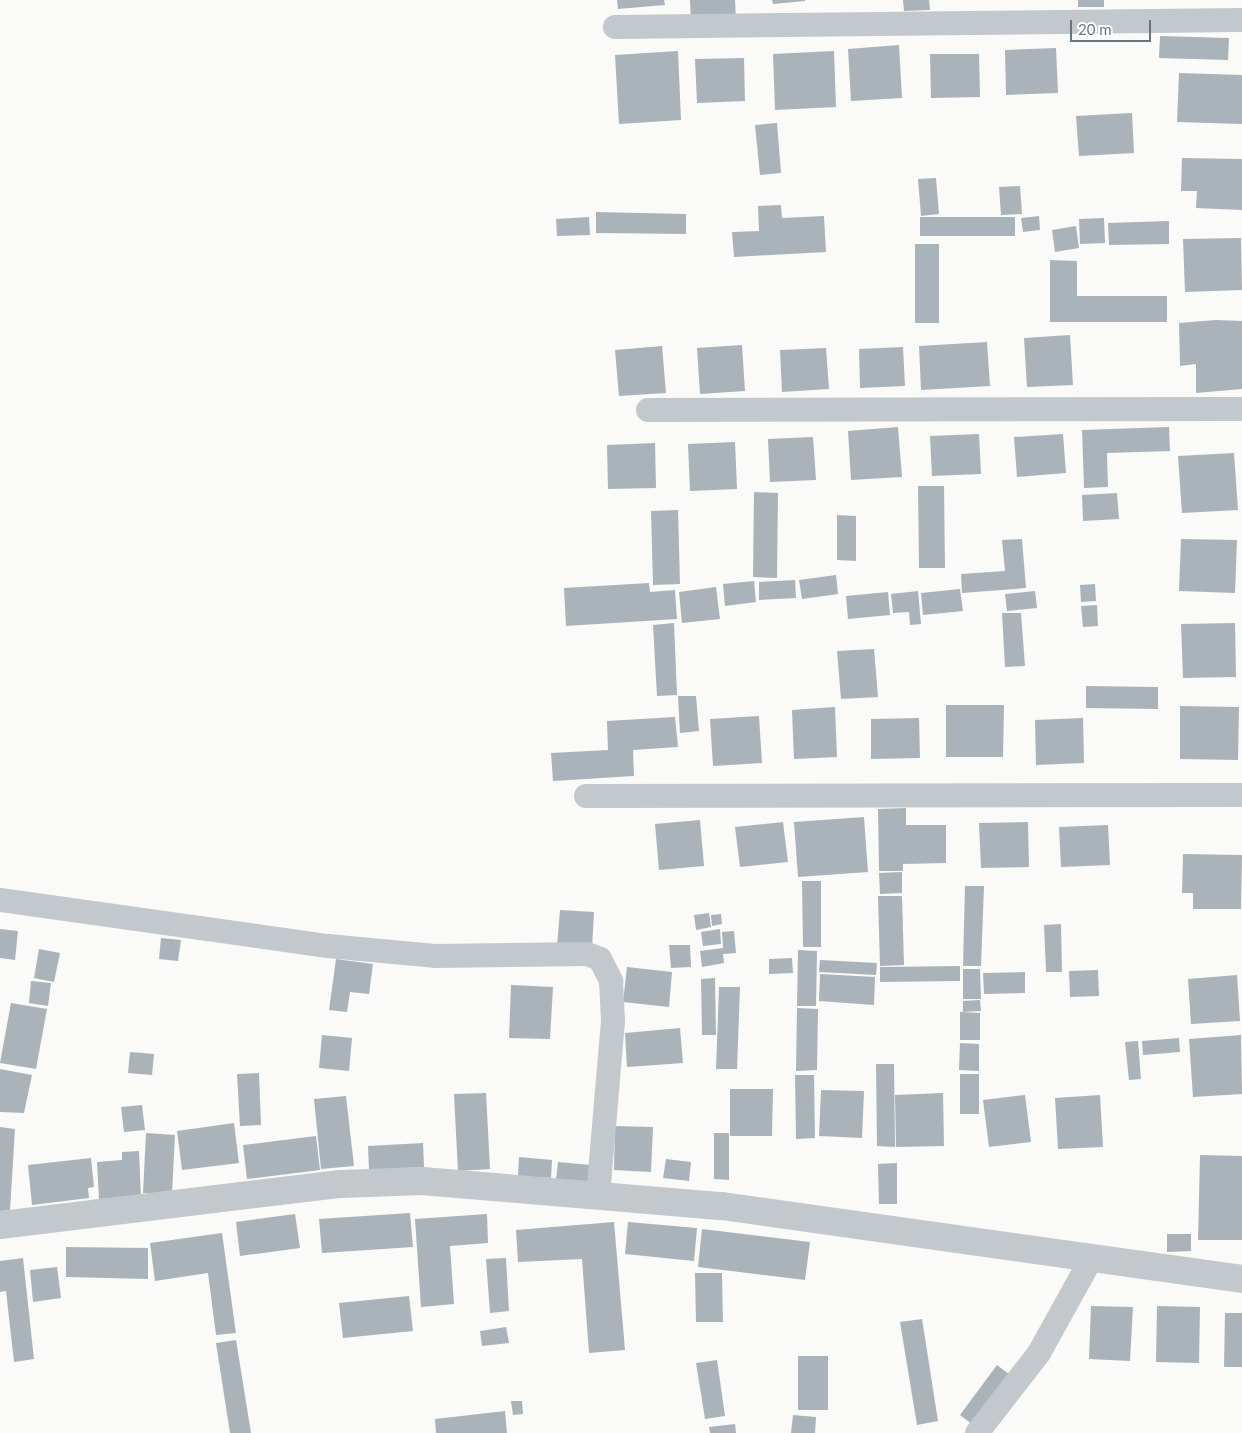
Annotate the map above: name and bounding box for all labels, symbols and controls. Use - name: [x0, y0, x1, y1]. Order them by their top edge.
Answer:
- scale bar: [1072, 10, 1153, 42]
- text: 20 m: [1078, 20, 1112, 38]

